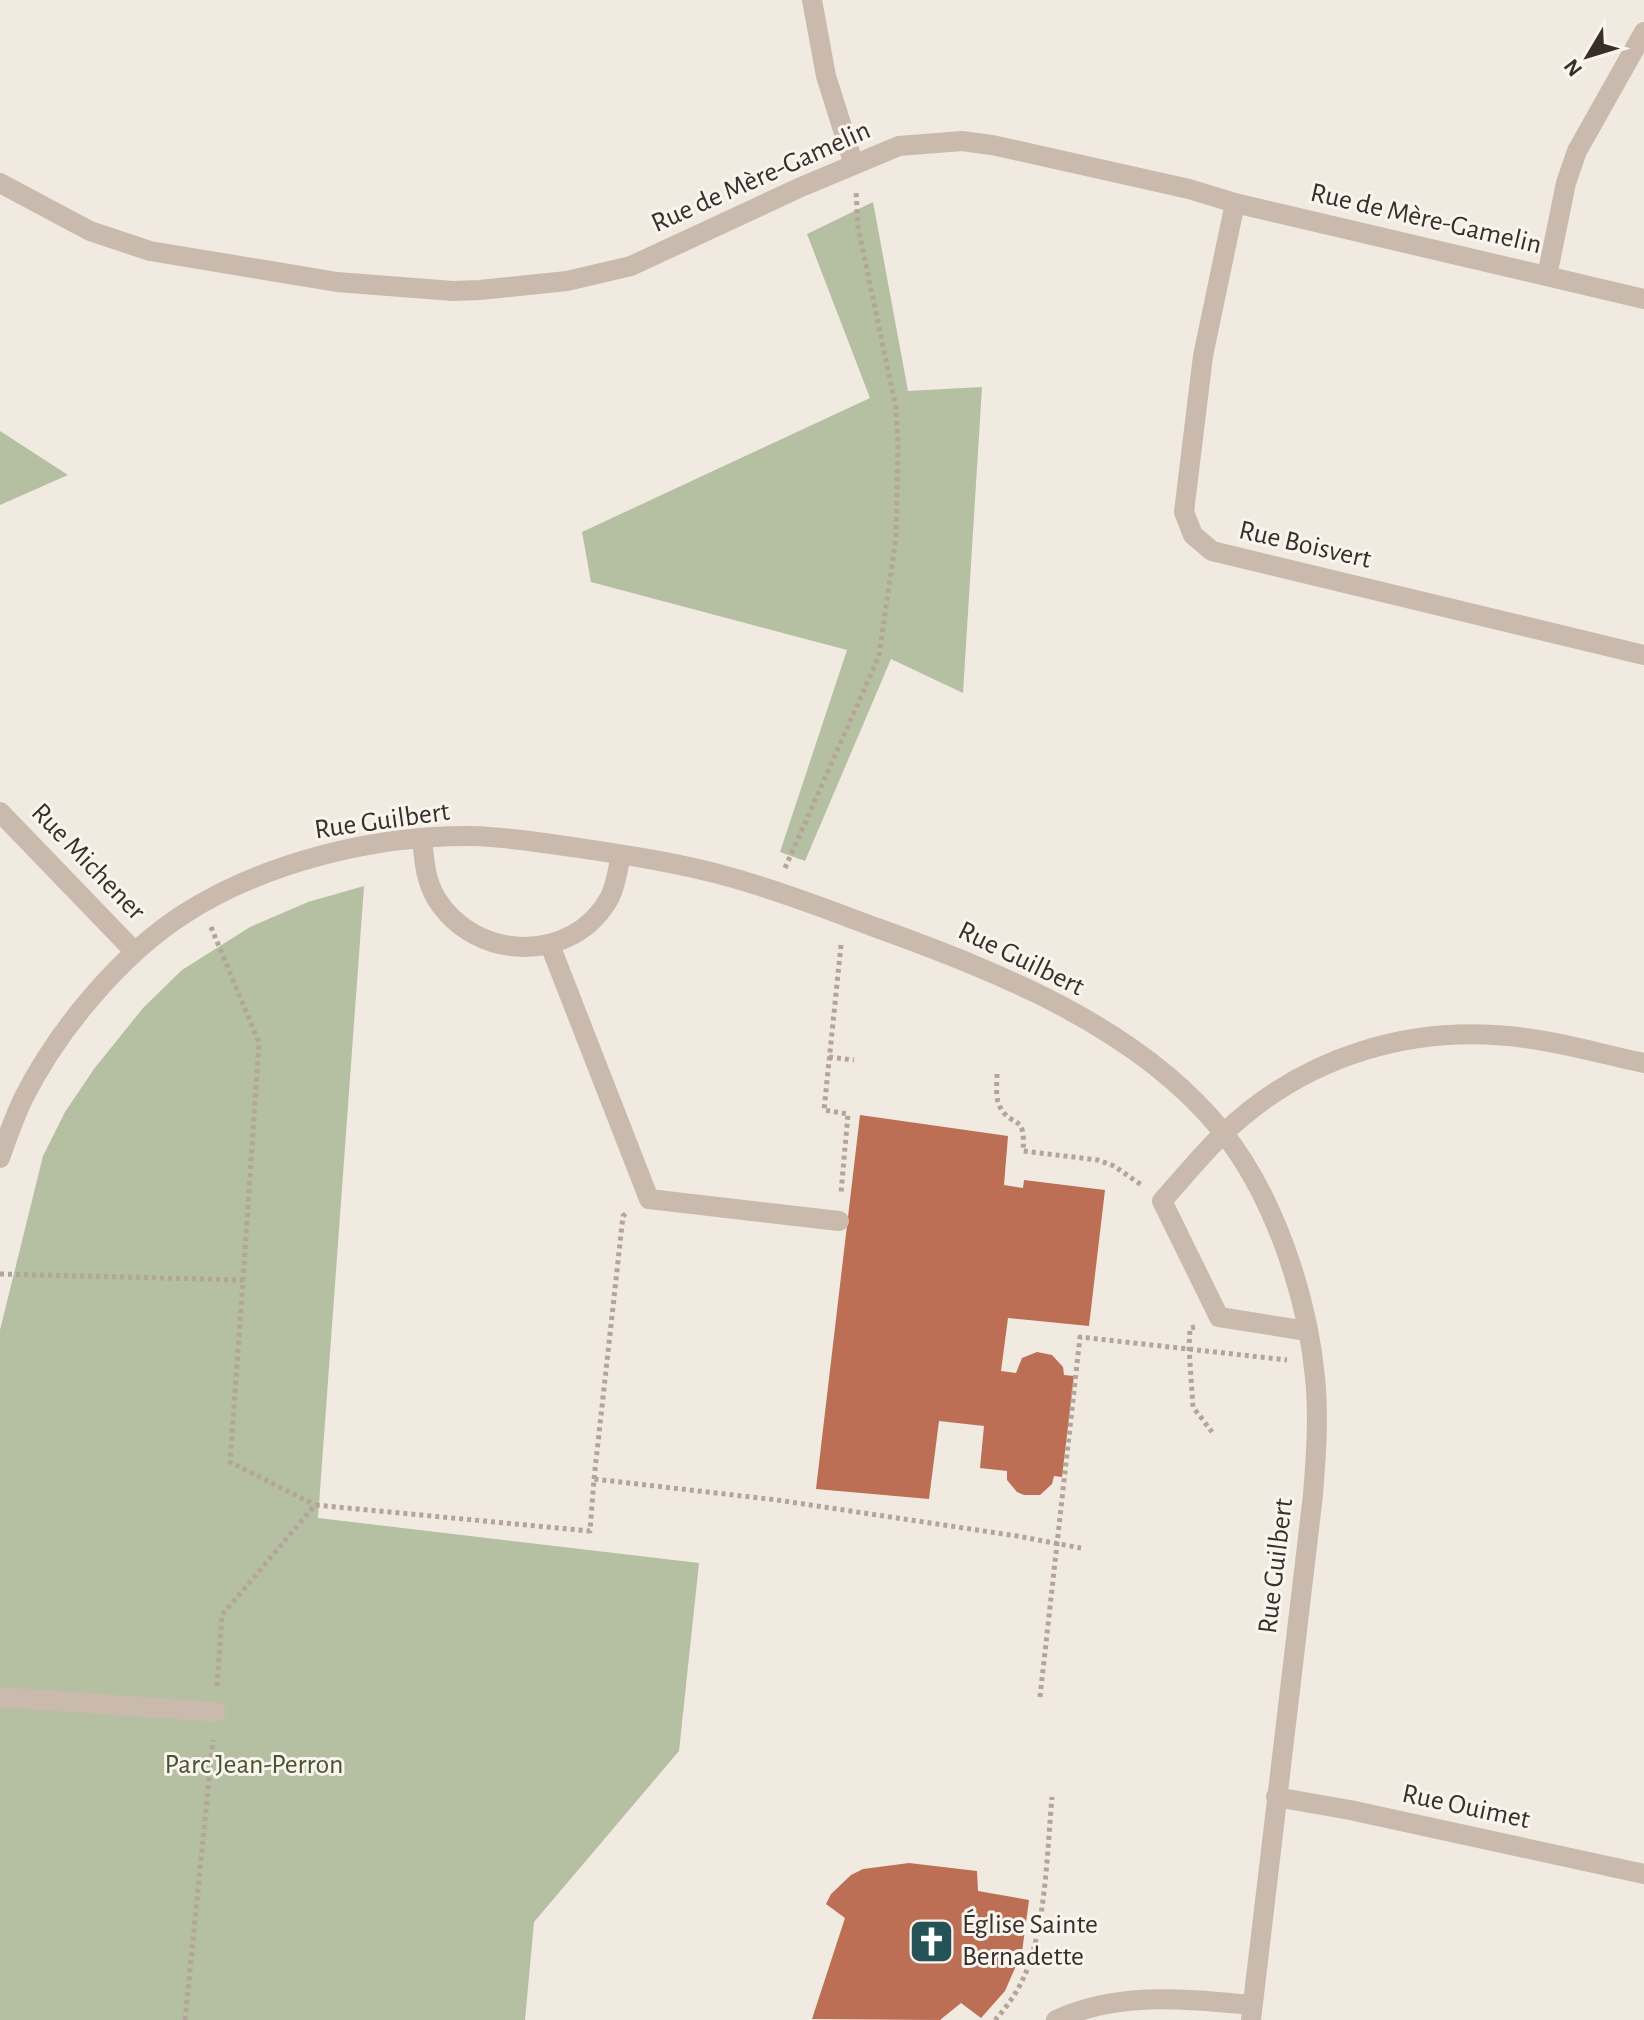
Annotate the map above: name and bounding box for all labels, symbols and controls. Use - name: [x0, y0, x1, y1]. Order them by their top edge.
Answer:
- north arrow: [1548, 16, 1628, 96]
- text: N: [1560, 55, 1586, 80]
- street label: Rue de Mère-Gamelin: [647, 116, 875, 238]
- street label: Rue de Mère-Gamelin: [1308, 179, 1544, 259]
- street label: Rue Boisvert: [1236, 516, 1374, 574]
- street label: Rue Michener: [26, 798, 150, 926]
- street label: Rue Guilbert: [313, 798, 451, 844]
- street label: Rue Guilbert: [954, 917, 1088, 1001]
- street label: Rue Guilbert: [1254, 1497, 1298, 1635]
- park label: Parc Jean-Perron: [164, 1751, 344, 1779]
- street label: Rue Ouimet: [1400, 1780, 1532, 1834]
- place label: Église Sainte Bernadette: [962, 1908, 1098, 1971]
- church icon: Église Sainte Bernadette: [907, 1917, 955, 1965]

